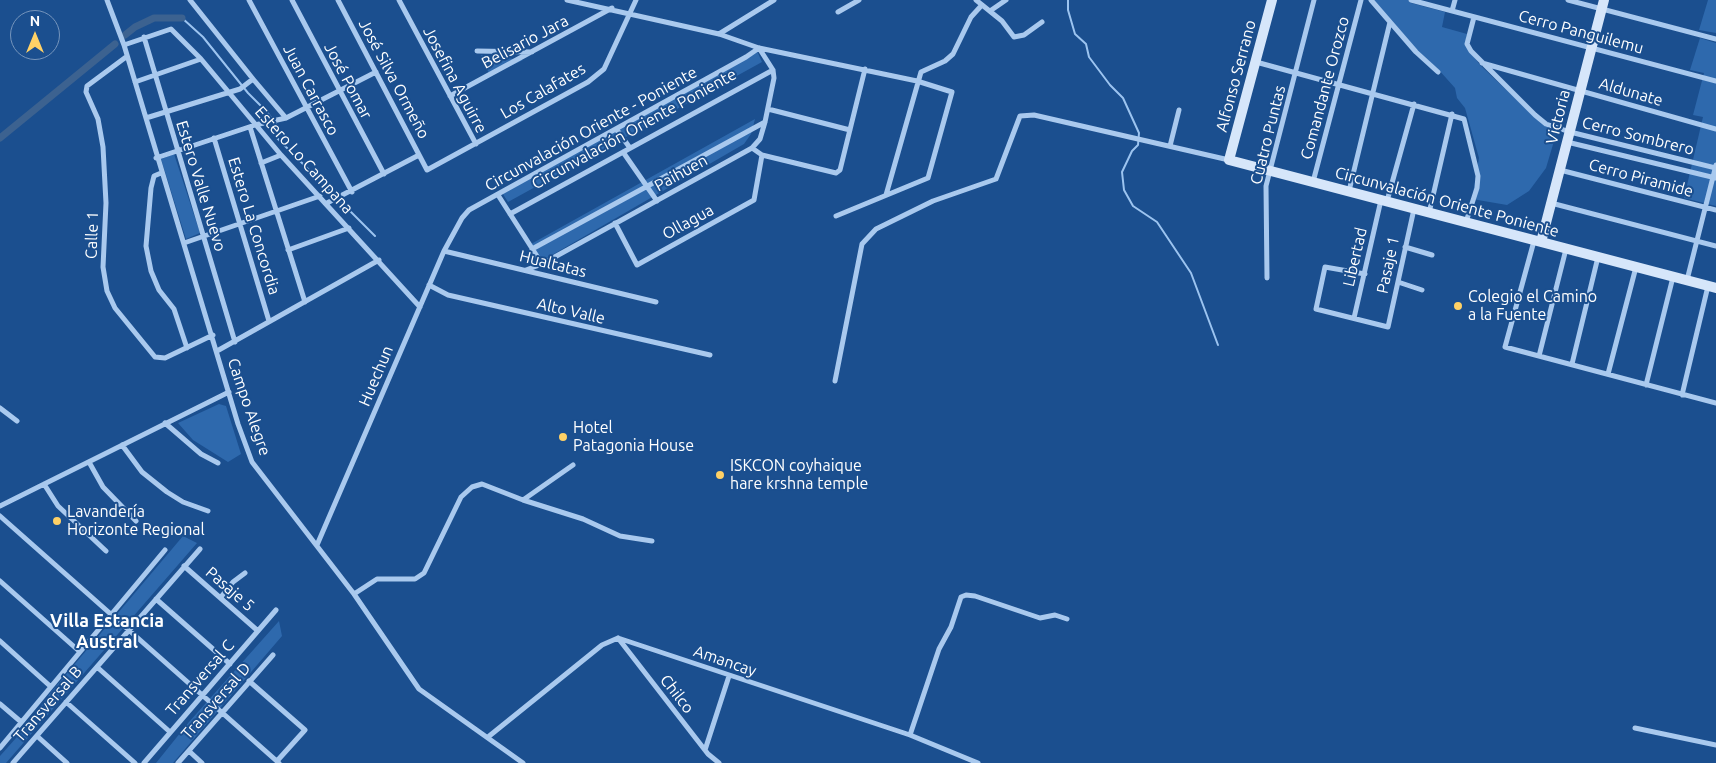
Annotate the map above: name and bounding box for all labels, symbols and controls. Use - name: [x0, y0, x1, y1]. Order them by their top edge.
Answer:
- street label: Cerro Panguilemu: [1516, 6, 1646, 58]
- north arrow: [10, 10, 60, 60]
- street label: Belisario Jara: [478, 11, 572, 73]
- text: N: [30, 13, 40, 29]
- street label: Comandante Orozco: [1297, 14, 1353, 162]
- street label: José Silva Ormeño: [354, 16, 434, 142]
- street label: Alfonso Serrano: [1212, 18, 1260, 134]
- street label: Josefina Aguirre: [419, 24, 491, 136]
- street label: José Pomar: [320, 40, 376, 122]
- street label: Juan Carrasco: [279, 41, 343, 139]
- street label: Los Calafates: [497, 59, 589, 123]
- street label: Circunvalación Oriente - Poniente: [482, 63, 700, 195]
- street label: Circunvalación Oriente Poniente: [528, 65, 740, 193]
- street label: Aldunate: [1597, 74, 1665, 110]
- street label: Cuatro Puntas: [1246, 83, 1290, 187]
- street label: Victoria: [1542, 88, 1574, 146]
- street label: Estero Lo Campana: [251, 102, 357, 218]
- street label: Cerro Sombrero: [1580, 113, 1696, 159]
- street label: Estero Valle Nuevo: [172, 118, 230, 254]
- street label: Paihuen: [651, 151, 711, 195]
- street label: Estero La Concordia: [224, 155, 284, 297]
- street label: Cerro Piramide: [1587, 155, 1695, 201]
- street label: Circunvalación Oriente Poniente: [1333, 163, 1561, 241]
- street label: Ollagua: [659, 200, 717, 244]
- street label: Calle 1: [82, 211, 102, 259]
- street label: Libertad: [1339, 226, 1371, 288]
- street label: Pasaje 1: [1373, 235, 1403, 295]
- street label: Hualtatas: [517, 246, 589, 282]
- place label: Colegio el Camino a la Fuente: [1468, 287, 1597, 325]
- street label: Alto Valle: [535, 294, 607, 328]
- marker: Colegio el Camino a la Fuente: [1452, 300, 1464, 312]
- street label: Huechun: [355, 343, 397, 409]
- street label: Campo Alegre: [223, 356, 275, 458]
- place label: Hotel Patagonia House: [573, 418, 694, 456]
- marker: Hotel Patagonia House: [557, 431, 569, 443]
- place label: ISKCON coyhaique hare krshna temple: [730, 456, 868, 494]
- marker: ISKCON coyhaique hare krshna temple: [714, 469, 726, 481]
- place label: Lavandería Horizonte Regional: [67, 502, 205, 540]
- marker: Lavandería Horizonte Regional: [51, 515, 63, 527]
- street label: Pasaje 5: [202, 563, 258, 615]
- district label: Villa Estancia Austral: [50, 610, 164, 652]
- street label: Transversal C: [162, 636, 238, 720]
- street label: Amancay: [691, 641, 759, 681]
- street label: Transversal D: [177, 659, 255, 743]
- street label: Transversal B: [10, 662, 86, 746]
- street label: Chilco: [656, 671, 698, 717]

